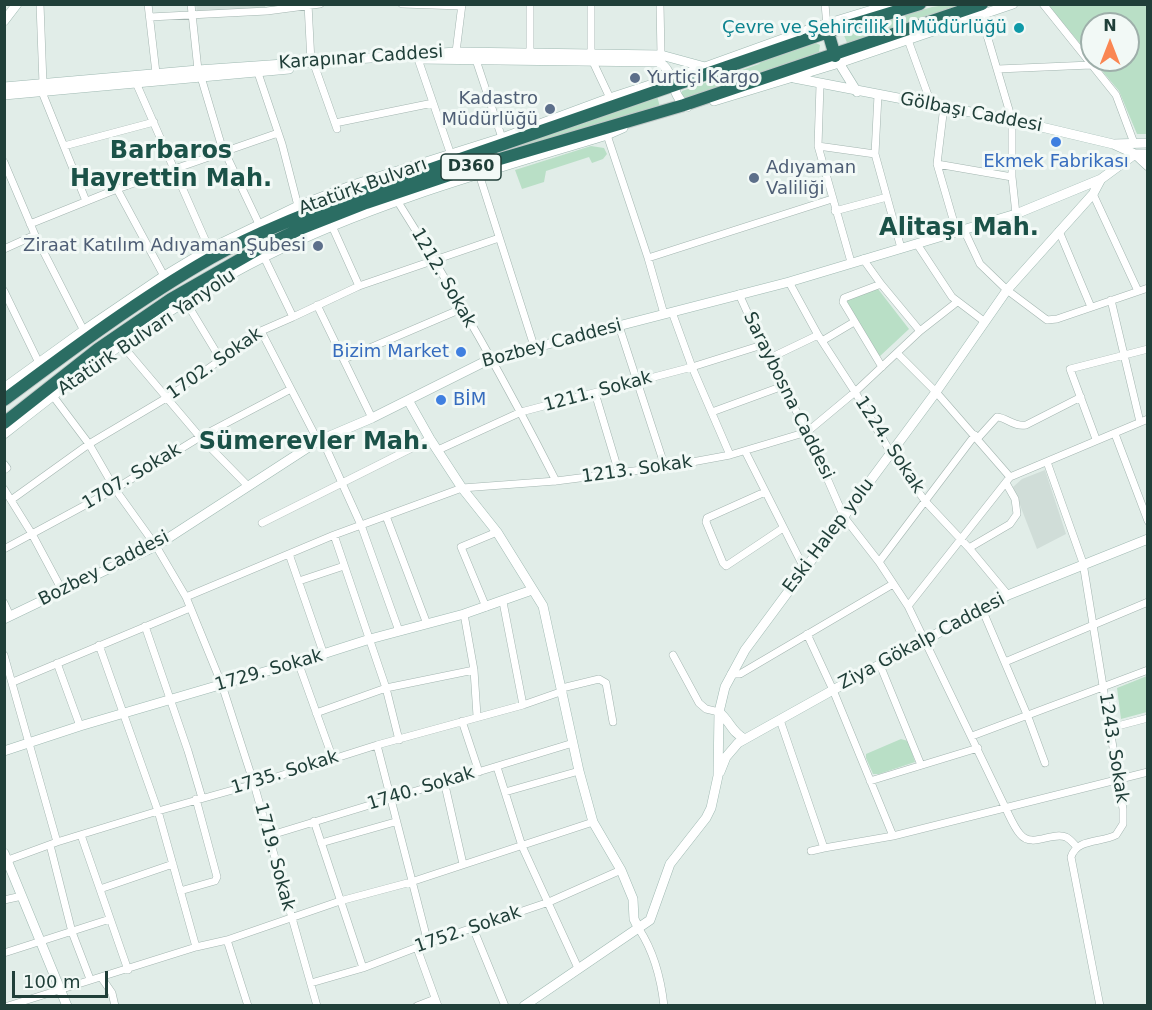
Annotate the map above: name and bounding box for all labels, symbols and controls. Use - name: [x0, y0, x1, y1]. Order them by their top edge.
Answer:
- north arrow: [1080, 12, 1140, 72]
- text: N: [1103, 16, 1117, 35]
- place label: Çevre ve Şehircilik İl Müdürlüğü: [722, 17, 1007, 39]
- marker: Çevre ve Şehircilik İl Müdürlüğü: [1012, 21, 1026, 35]
- street label: Karapınar Caddesi: [278, 41, 444, 75]
- place label: Yurtiçi Kargo: [647, 67, 759, 89]
- marker: Yurtiçi Kargo: [628, 71, 642, 85]
- place label: Kadastro Müdürlüğü: [442, 88, 538, 130]
- street label: Gölbaşı Caddesi: [898, 89, 1044, 137]
- marker: Kadastro Müdürlüğü: [543, 102, 557, 116]
- marker: Ekmek Fabrikası: [1049, 135, 1063, 149]
- district label: Barbaros Hayrettin Mah.: [70, 138, 272, 194]
- place label: Ekmek Fabrikası: [983, 151, 1129, 173]
- street label: Atatürk Bulvarı: [296, 154, 430, 220]
- road number: D360: [441, 154, 501, 180]
- place label: Adıyaman Valiliği: [766, 157, 856, 200]
- marker: Adıyaman Valiliği: [747, 171, 761, 185]
- district label: Alitaşı Mah.: [879, 215, 1039, 243]
- street label: 1212. Sokak: [406, 224, 480, 332]
- place label: Ziraat Katılım Adıyaman Şubesi: [23, 235, 306, 257]
- marker: Ziraat Katılım Adıyaman Şubesi: [311, 239, 325, 253]
- street label: Atatürk Bulvarı Yanyolu: [54, 265, 240, 401]
- street label: Saraybosna Caddesi: [738, 309, 838, 483]
- street label: Bozbey Caddesi: [480, 315, 624, 373]
- street label: 1702. Sokak: [163, 323, 267, 405]
- place label: Bizim Market: [332, 341, 449, 363]
- marker: Bizim Market: [454, 345, 468, 359]
- street label: 1211. Sokak: [541, 367, 655, 417]
- place label: BİM: [453, 389, 486, 411]
- street label: 1224. Sokak: [850, 392, 928, 498]
- marker: BİM: [434, 393, 448, 407]
- district label: Sümerevler Mah.: [199, 429, 429, 457]
- street label: 1707. Sokak: [79, 439, 185, 515]
- street label: 1213. Sokak: [580, 452, 694, 488]
- street label: Eski Halep yolu: [779, 474, 879, 598]
- street label: Bozbey Caddesi: [35, 527, 173, 611]
- street label: Ziya Gökalp Caddesi: [835, 589, 1009, 695]
- street label: 1729. Sokak: [213, 645, 325, 697]
- street label: 1243. Sokak: [1094, 691, 1132, 805]
- street label: 1735. Sokak: [229, 746, 341, 800]
- street label: 1740. Sokak: [365, 762, 477, 816]
- street label: 1719. Sokak: [249, 800, 299, 914]
- street label: 1752. Sokak: [412, 902, 524, 958]
- scale bar: [15, 959, 111, 997]
- text: 100 m: [23, 971, 81, 992]

